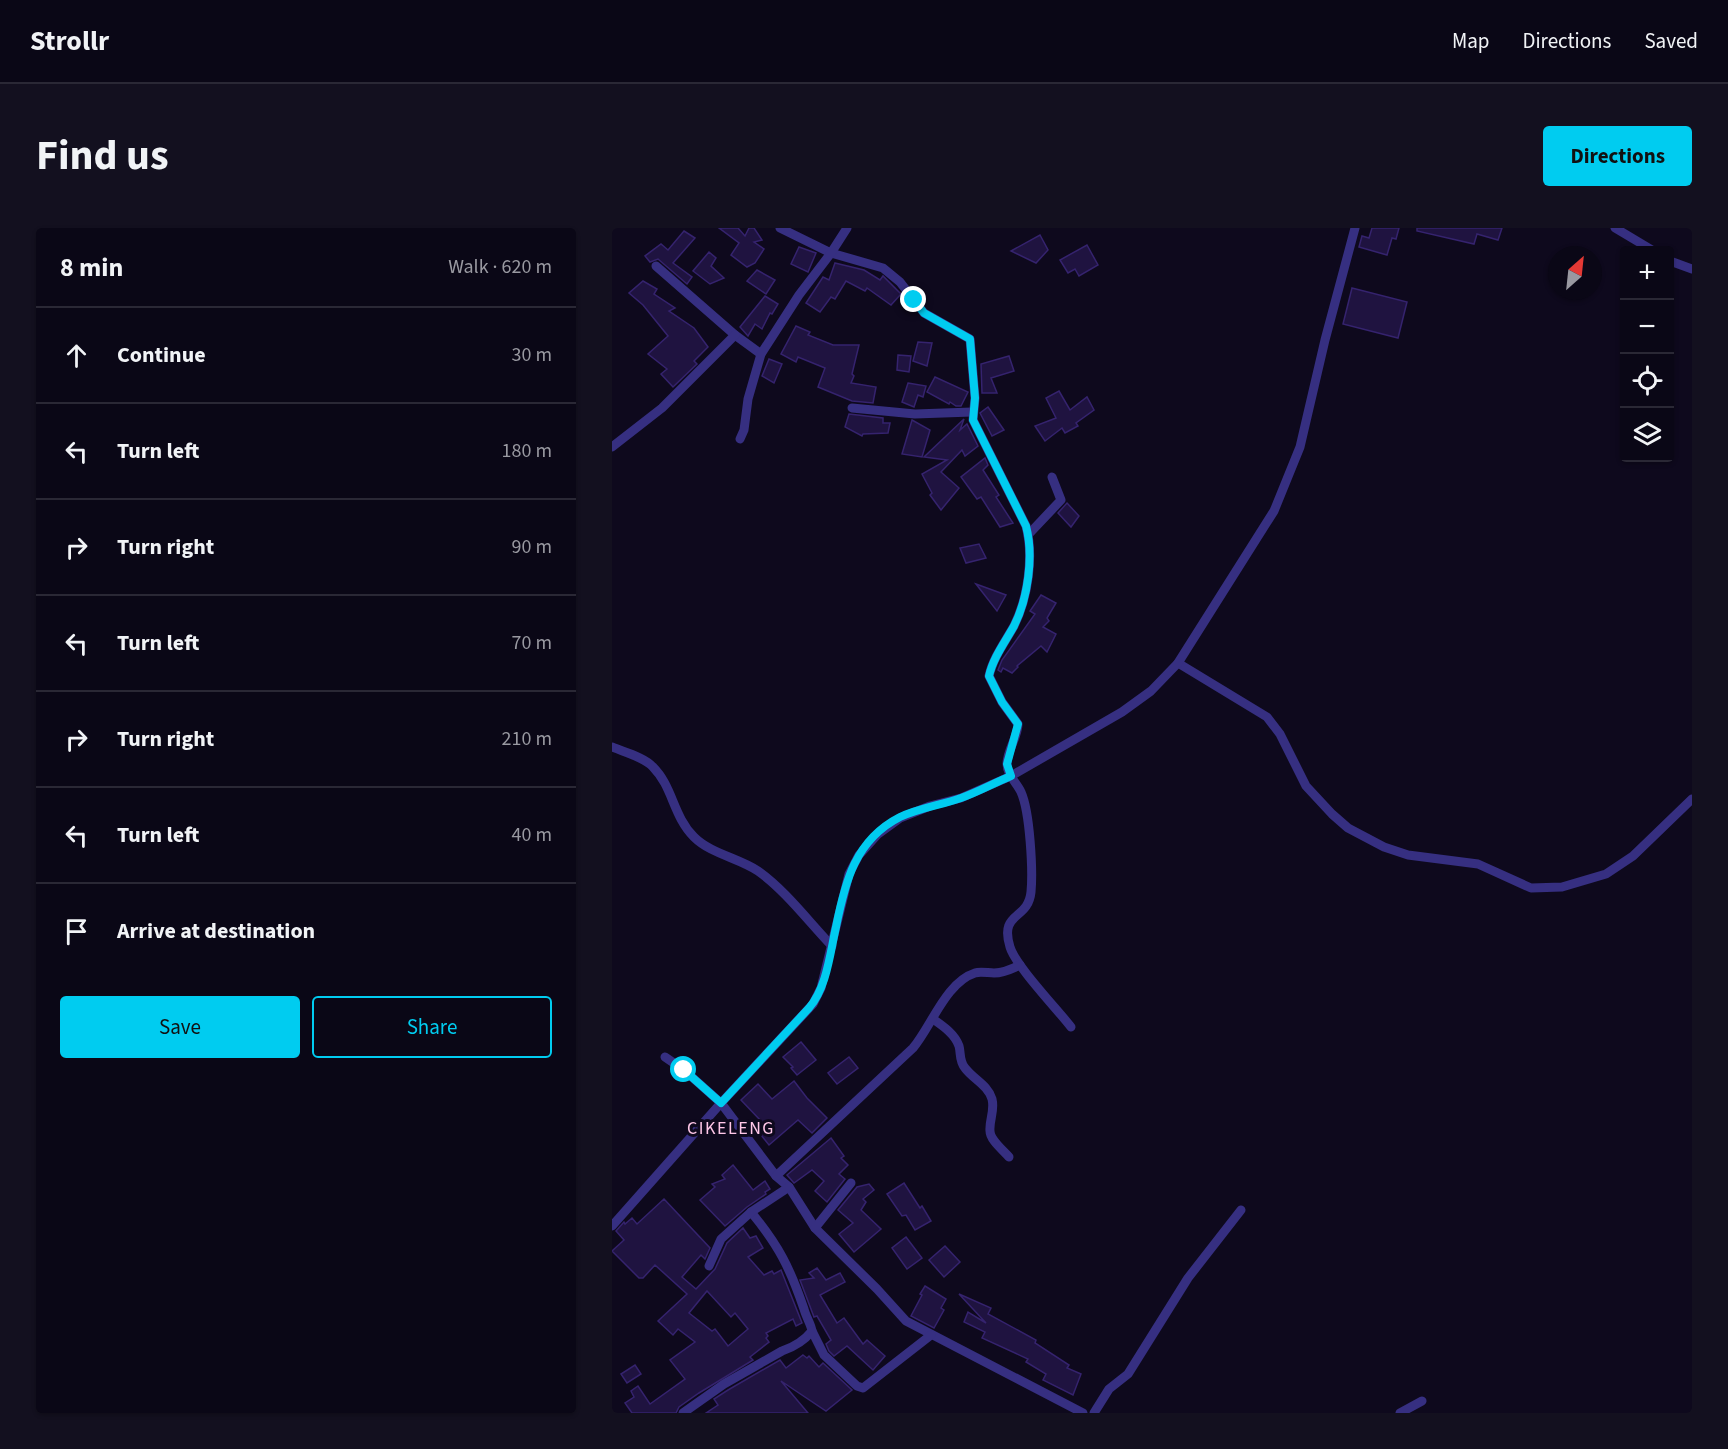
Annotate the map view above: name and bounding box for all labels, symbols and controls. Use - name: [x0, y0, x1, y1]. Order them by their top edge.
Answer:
- text: Strollr: [30, 21, 109, 61]
- text: Map: [1452, 26, 1490, 56]
- text: Directions: [1523, 26, 1611, 56]
- text: Saved: [1644, 26, 1698, 56]
- text: Find us: [36, 126, 169, 186]
- button: Directions: [1543, 126, 1692, 186]
- north arrow: [1548, 246, 1602, 300]
- map controls: [1620, 246, 1674, 462]
- button: +: [1620, 246, 1674, 300]
- text: 8 min: [60, 249, 123, 286]
- text: Walk · 620 m: [448, 253, 552, 281]
- route end: [900, 286, 926, 312]
- button: −: [1620, 300, 1674, 354]
- icon: ahead: [60, 339, 93, 372]
- text: Continue: [117, 339, 206, 371]
- text: 30 m: [512, 341, 552, 369]
- button: locate: [1620, 354, 1674, 408]
- button: layers: [1620, 408, 1674, 462]
- icon: left: [60, 435, 93, 468]
- text: Turn left: [117, 435, 199, 467]
- text: 180 m: [502, 437, 552, 465]
- icon: right: [60, 531, 93, 564]
- text: Turn right: [117, 531, 214, 563]
- text: 90 m: [512, 533, 552, 561]
- icon: left: [60, 627, 93, 660]
- text: Turn left: [117, 627, 199, 659]
- text: 70 m: [512, 629, 552, 657]
- icon: right: [60, 723, 93, 756]
- text: Turn right: [117, 723, 214, 755]
- text: 210 m: [502, 725, 552, 753]
- icon: left: [60, 819, 93, 852]
- text: Turn left: [117, 819, 199, 851]
- text: 40 m: [512, 821, 552, 849]
- icon: arrive: [60, 915, 93, 948]
- text: Arrive at destination: [117, 915, 315, 947]
- button: Save: [60, 996, 300, 1058]
- button: Share: [312, 996, 552, 1058]
- route start: [670, 1056, 696, 1082]
- district label: CIKELENG: [687, 1116, 775, 1141]

